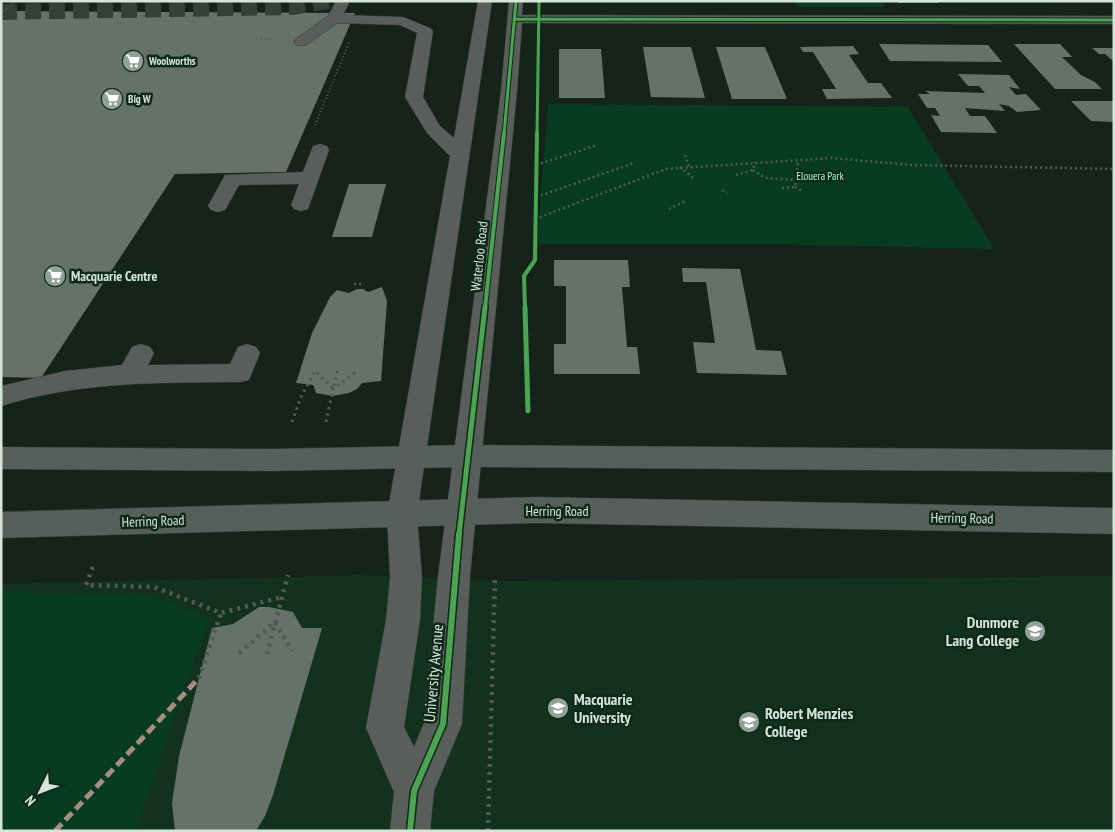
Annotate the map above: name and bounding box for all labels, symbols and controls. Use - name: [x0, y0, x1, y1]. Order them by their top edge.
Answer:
- supermarket icon: Woolworths: [121, 49, 145, 73]
- place label: Woolworths: [148, 54, 196, 68]
- supermarket icon: Big W: [100, 87, 124, 111]
- place label: Big W: [128, 92, 151, 106]
- park label: Elouera Park: [796, 169, 844, 183]
- street label: Waterloo Road: [466, 220, 492, 292]
- supermarket icon: Macquarie Centre: [43, 264, 67, 288]
- place label: Macquarie Centre: [71, 267, 157, 285]
- street label: Herring Road: [525, 502, 589, 520]
- street label: Herring Road: [930, 508, 994, 528]
- street label: Herring Road: [121, 511, 185, 531]
- place label: Dunmore Lang College: [946, 612, 1019, 650]
- school or university icon: Dunmore Lang College: [1023, 619, 1047, 643]
- street label: University Avenue: [419, 623, 447, 723]
- place label: Macquarie University: [574, 689, 633, 727]
- school or university icon: Macquarie University: [546, 696, 570, 720]
- place label: Robert Menzies College: [765, 703, 854, 741]
- school or university icon: Robert Menzies College: [737, 710, 761, 734]
- north arrow: [15, 767, 65, 817]
- text: N: [21, 792, 40, 810]

